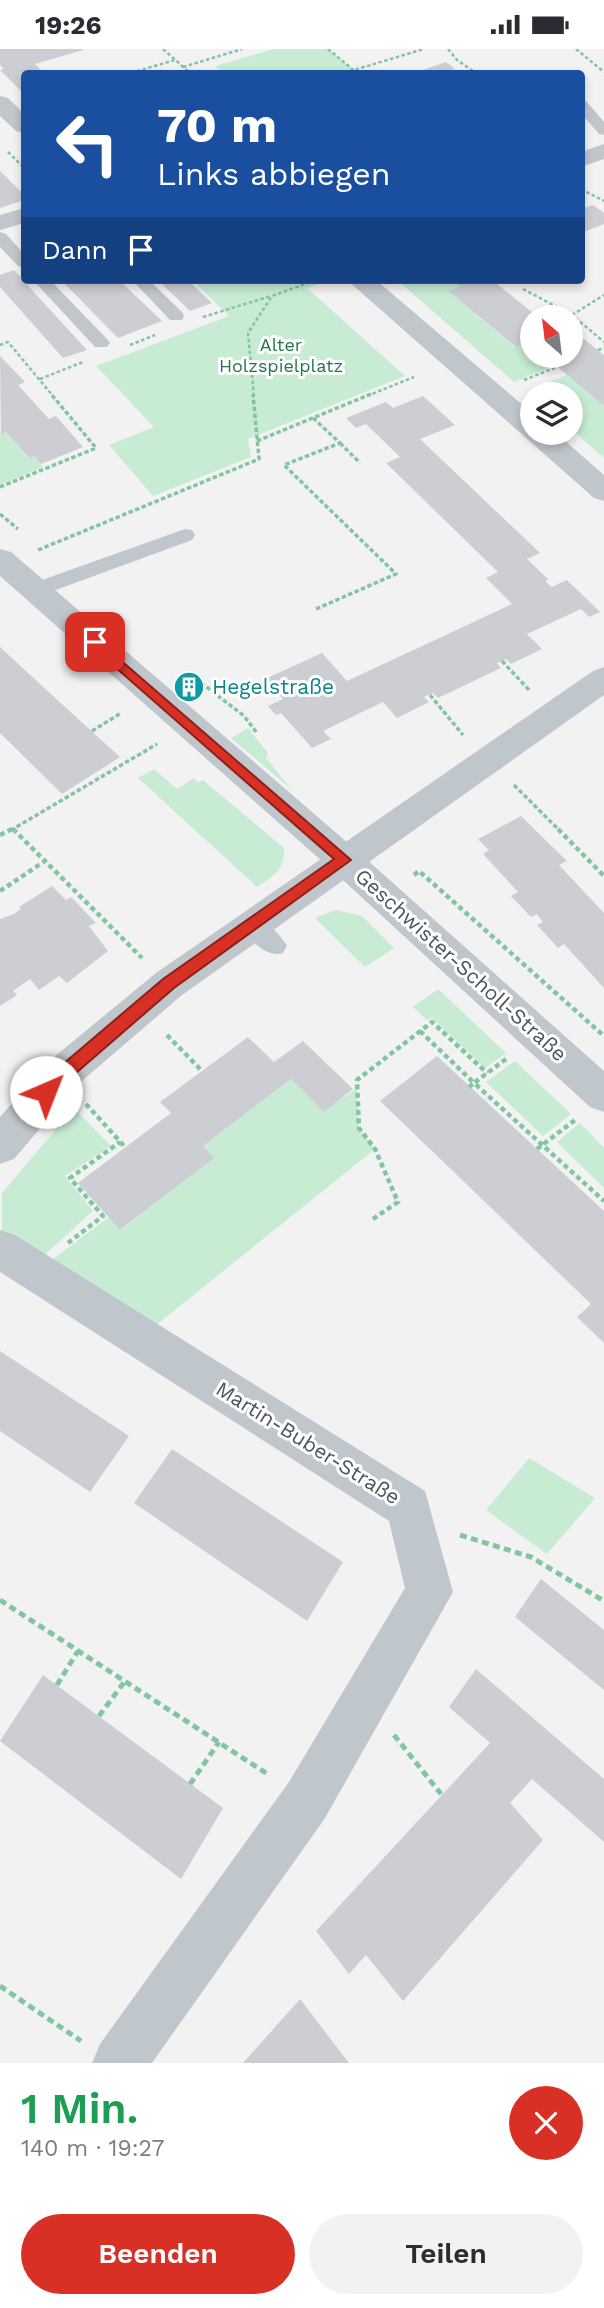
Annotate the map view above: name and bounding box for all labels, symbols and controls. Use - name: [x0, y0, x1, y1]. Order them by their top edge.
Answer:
- text: 19:26: [35, 10, 102, 40]
- text: 70 m: [157, 96, 277, 154]
- icon: left: [42, 98, 133, 189]
- text: Links abbiegen: [157, 155, 391, 193]
- icon: arrive: [122, 231, 160, 269]
- text: Dann: [42, 235, 108, 265]
- north arrow: [520, 305, 583, 367]
- map controls: [520, 305, 583, 445]
- park label: Alter Holzspielplatz: [219, 334, 343, 376]
- button: layers: [520, 382, 583, 445]
- pin: [65, 612, 125, 672]
- icon: arrive: [76, 623, 114, 661]
- building icon: Hegelstraße: [172, 670, 206, 704]
- place label: Hegelstraße: [212, 674, 334, 699]
- street label: Geschwister-Scholl-Straße: [350, 863, 572, 1066]
- position arrow: [9, 1055, 83, 1129]
- street label: Martin-Buber-Straße: [212, 1376, 405, 1509]
- text: 1 Min.: [21, 2084, 138, 2133]
- button: close: [509, 2086, 583, 2160]
- text: 140 m · 19:27: [21, 2135, 164, 2162]
- button: Beenden: [21, 2214, 295, 2294]
- button: Teilen: [309, 2214, 583, 2294]

